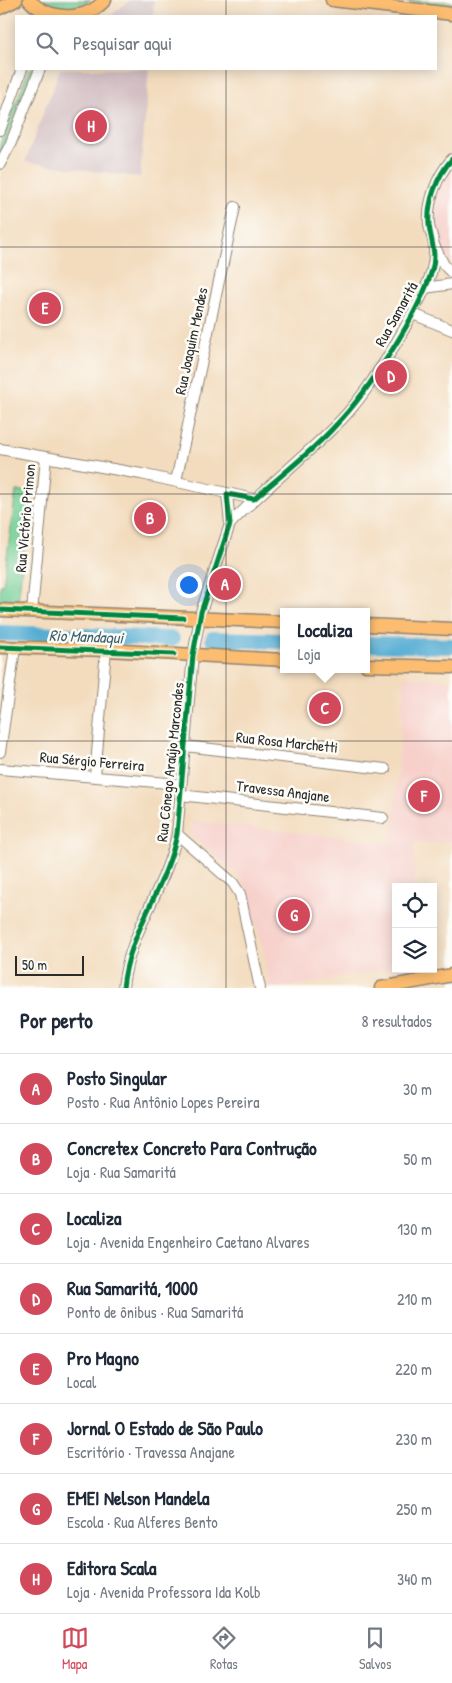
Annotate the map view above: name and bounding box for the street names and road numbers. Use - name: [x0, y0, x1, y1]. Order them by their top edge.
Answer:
- street label: Rua Samaritá: [370, 278, 422, 350]
- street label: Rua Joaquim Mendes: [169, 285, 213, 396]
- street label: Rua Victório Primon: [10, 463, 40, 573]
- street label: Rua Cônego Araújo Marcondes: [151, 681, 189, 843]
- street label: Rua Rosa Marchetti: [235, 726, 339, 758]
- street label: Rua Sérgio Ferreira: [39, 746, 145, 776]
- street label: Travessa Anajane: [235, 775, 331, 807]

